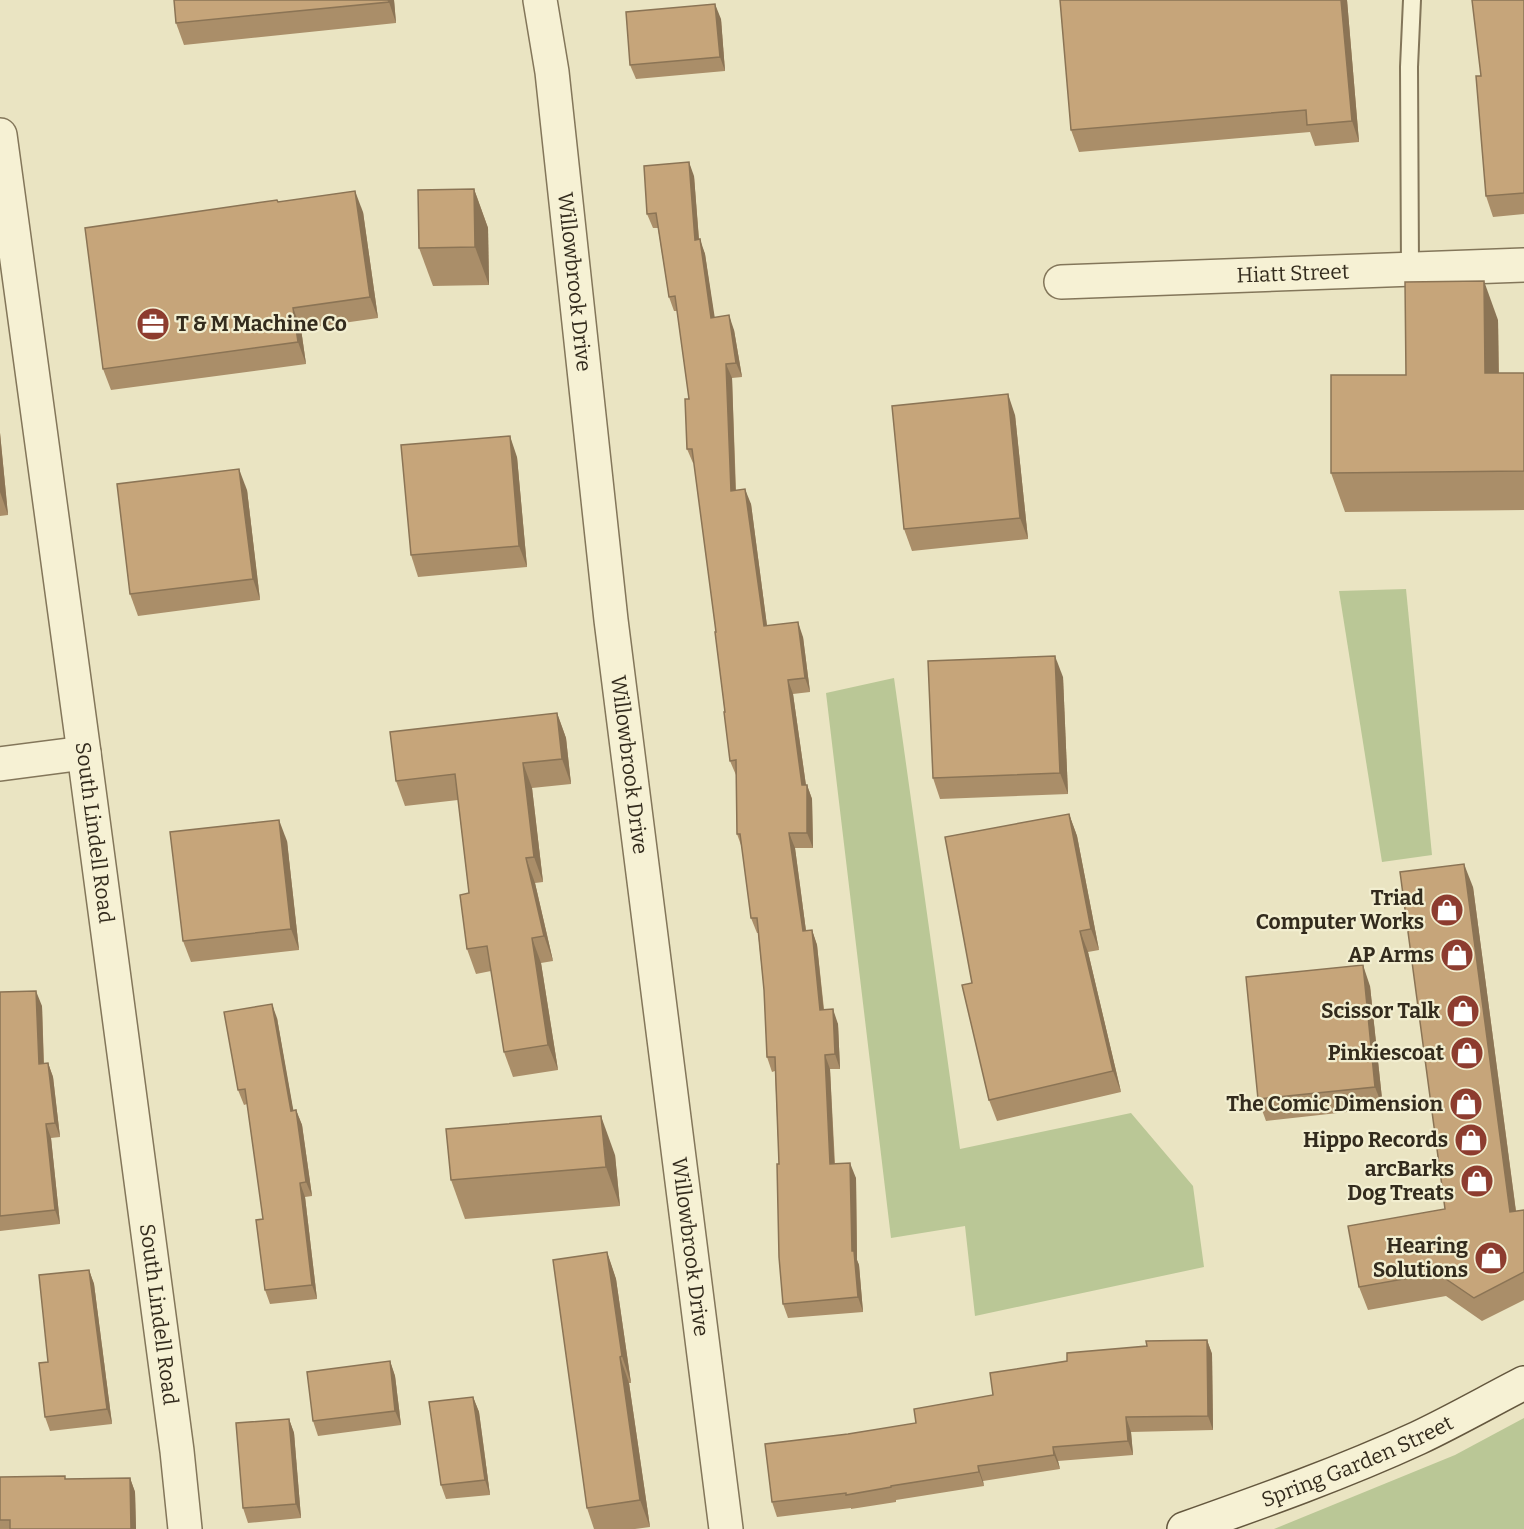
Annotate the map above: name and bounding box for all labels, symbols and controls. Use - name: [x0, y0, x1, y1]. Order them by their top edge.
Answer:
- street label: Willowbrook Drive: [552, 191, 597, 373]
- street label: Hiatt Street: [1236, 258, 1350, 289]
- office icon: T & M Machine Co: [135, 306, 171, 342]
- place label: T & M Machine Co: [176, 311, 347, 337]
- street label: Willowbrook Drive: [605, 674, 654, 856]
- street label: South Lindell Road: [70, 740, 120, 925]
- place label: Triad Computer Works: [1256, 885, 1424, 935]
- shop icon: Triad Computer Works: [1429, 892, 1465, 928]
- shop icon: AP Arms: [1439, 937, 1475, 973]
- place label: AP Arms: [1348, 942, 1434, 968]
- shop icon: Scissor Talk: [1445, 993, 1481, 1029]
- place label: Scissor Talk: [1321, 998, 1441, 1024]
- shop icon: Pinkiescoat: [1449, 1035, 1485, 1071]
- place label: Pinkiescoat: [1328, 1040, 1445, 1066]
- shop icon: The Comic Dimension: [1448, 1086, 1484, 1122]
- place label: The Comic Dimension: [1226, 1091, 1443, 1117]
- shop icon: Hippo Records: [1453, 1122, 1489, 1158]
- place label: Hippo Records: [1303, 1127, 1448, 1153]
- street label: Willowbrook Drive: [666, 1156, 715, 1338]
- place label: arcBarks Dog Treats: [1347, 1156, 1454, 1206]
- shop icon: arcBarks Dog Treats: [1459, 1163, 1495, 1199]
- street label: South Lindell Road: [134, 1222, 184, 1407]
- place label: Hearing Solutions: [1373, 1233, 1468, 1283]
- shop icon: Hearing Solutions: [1473, 1240, 1509, 1276]
- street label: Spring Garden Street: [1258, 1410, 1458, 1513]

